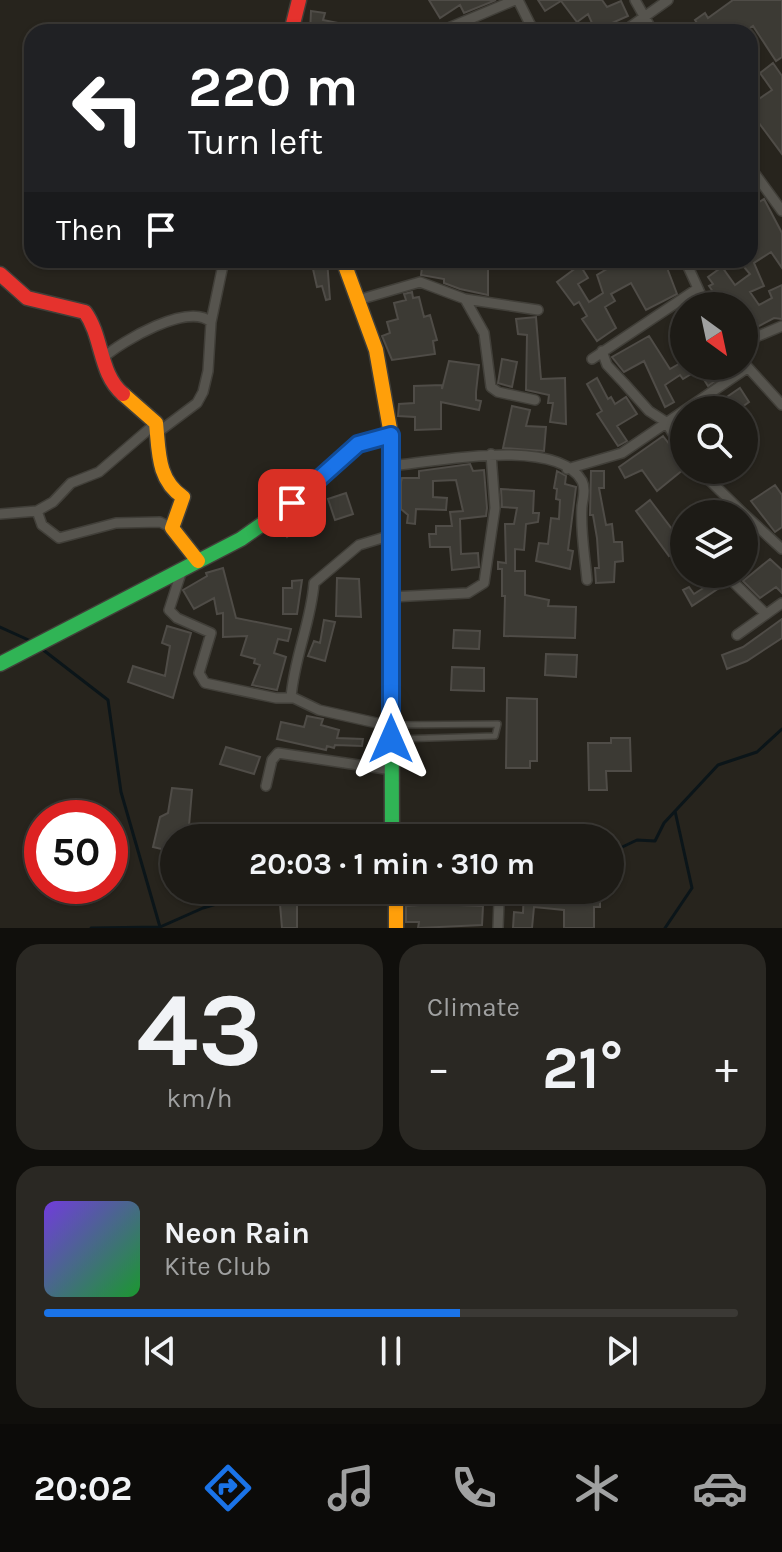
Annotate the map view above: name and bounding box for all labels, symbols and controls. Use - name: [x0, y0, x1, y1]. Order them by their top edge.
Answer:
- text: 220 m: [188, 54, 359, 119]
- icon: left: [56, 56, 160, 160]
- text: Turn left: [188, 121, 323, 163]
- icon: arrive: [139, 208, 183, 252]
- text: Then: [56, 212, 123, 248]
- north arrow: [670, 292, 758, 380]
- map controls: [670, 292, 758, 588]
- button: search: [670, 396, 758, 484]
- pin: [258, 469, 326, 537]
- icon: arrive: [270, 481, 314, 525]
- button: layers: [670, 500, 758, 588]
- position arrow: [349, 697, 433, 781]
- speed limit sign: 50: [24, 800, 128, 904]
- text: 20:03 · 1 min · 310 m: [249, 846, 535, 882]
- text: 43: [136, 970, 263, 1091]
- text: Climate: [427, 992, 520, 1023]
- text: 21°: [542, 1033, 623, 1103]
- text: −: [427, 1043, 450, 1094]
- text: +: [715, 1043, 738, 1094]
- text: km/h: [167, 1083, 232, 1114]
- text: Neon Rain: [164, 1215, 310, 1251]
- text: Kite Club: [164, 1251, 271, 1282]
- icon: previous: [138, 1329, 182, 1373]
- icon: pause: [369, 1329, 413, 1373]
- icon: next: [600, 1329, 644, 1373]
- icon: directions: [200, 1460, 256, 1516]
- icon: music: [323, 1460, 379, 1516]
- icon: phone: [446, 1460, 502, 1516]
- icon: climate: [569, 1460, 625, 1516]
- icon: car: [692, 1460, 748, 1516]
- text: 20:02: [34, 1467, 132, 1509]

